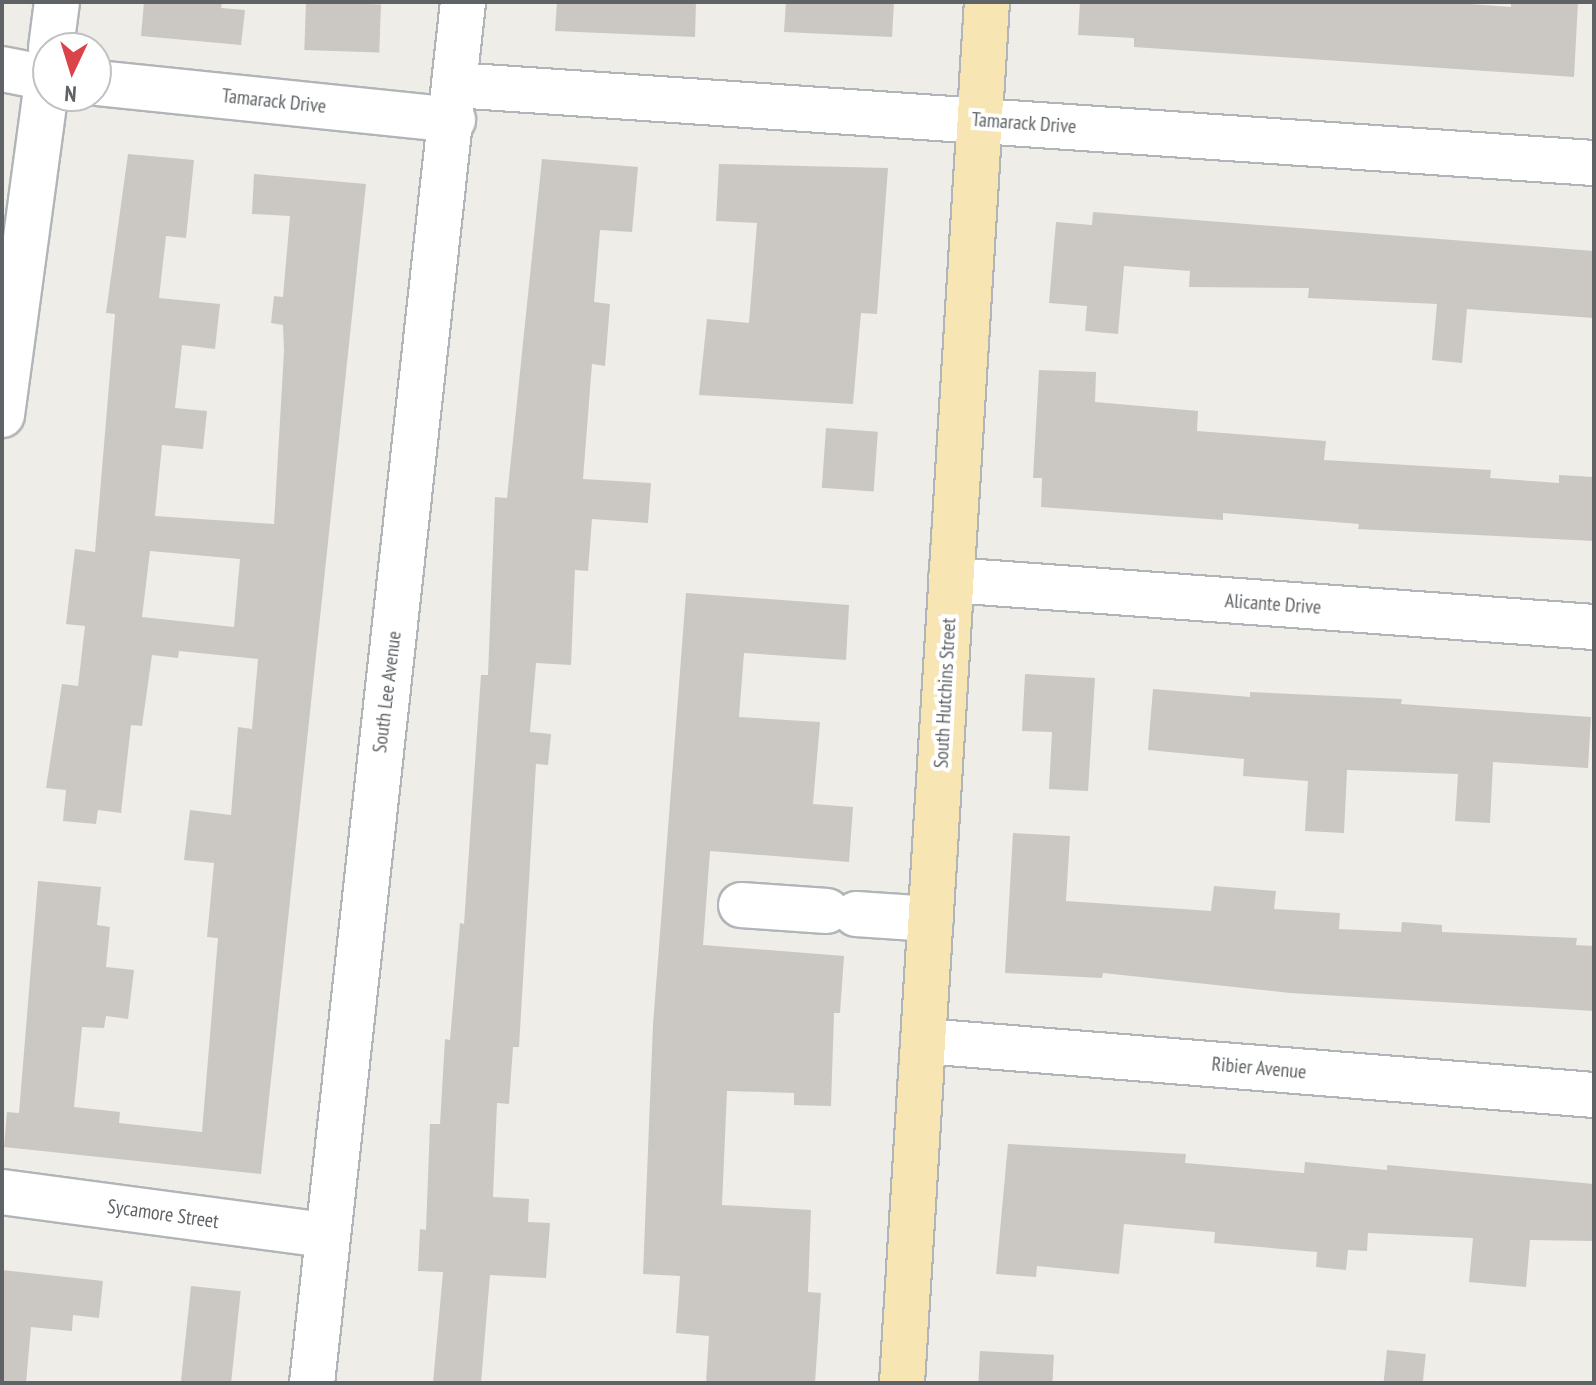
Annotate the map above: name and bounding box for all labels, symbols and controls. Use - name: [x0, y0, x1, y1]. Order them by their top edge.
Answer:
- north arrow: [32, 32, 112, 112]
- text: N: [64, 80, 77, 108]
- street label: Tamarack Drive: [220, 84, 328, 118]
- street label: Tamarack Drive: [971, 107, 1077, 139]
- street label: Alicante Drive: [1224, 589, 1322, 619]
- street label: South Hutchins Street: [929, 617, 961, 769]
- street label: South Lee Avenue: [368, 629, 406, 755]
- street label: Ribier Avenue: [1210, 1052, 1308, 1084]
- street label: Sycamore Street: [106, 1194, 220, 1234]

